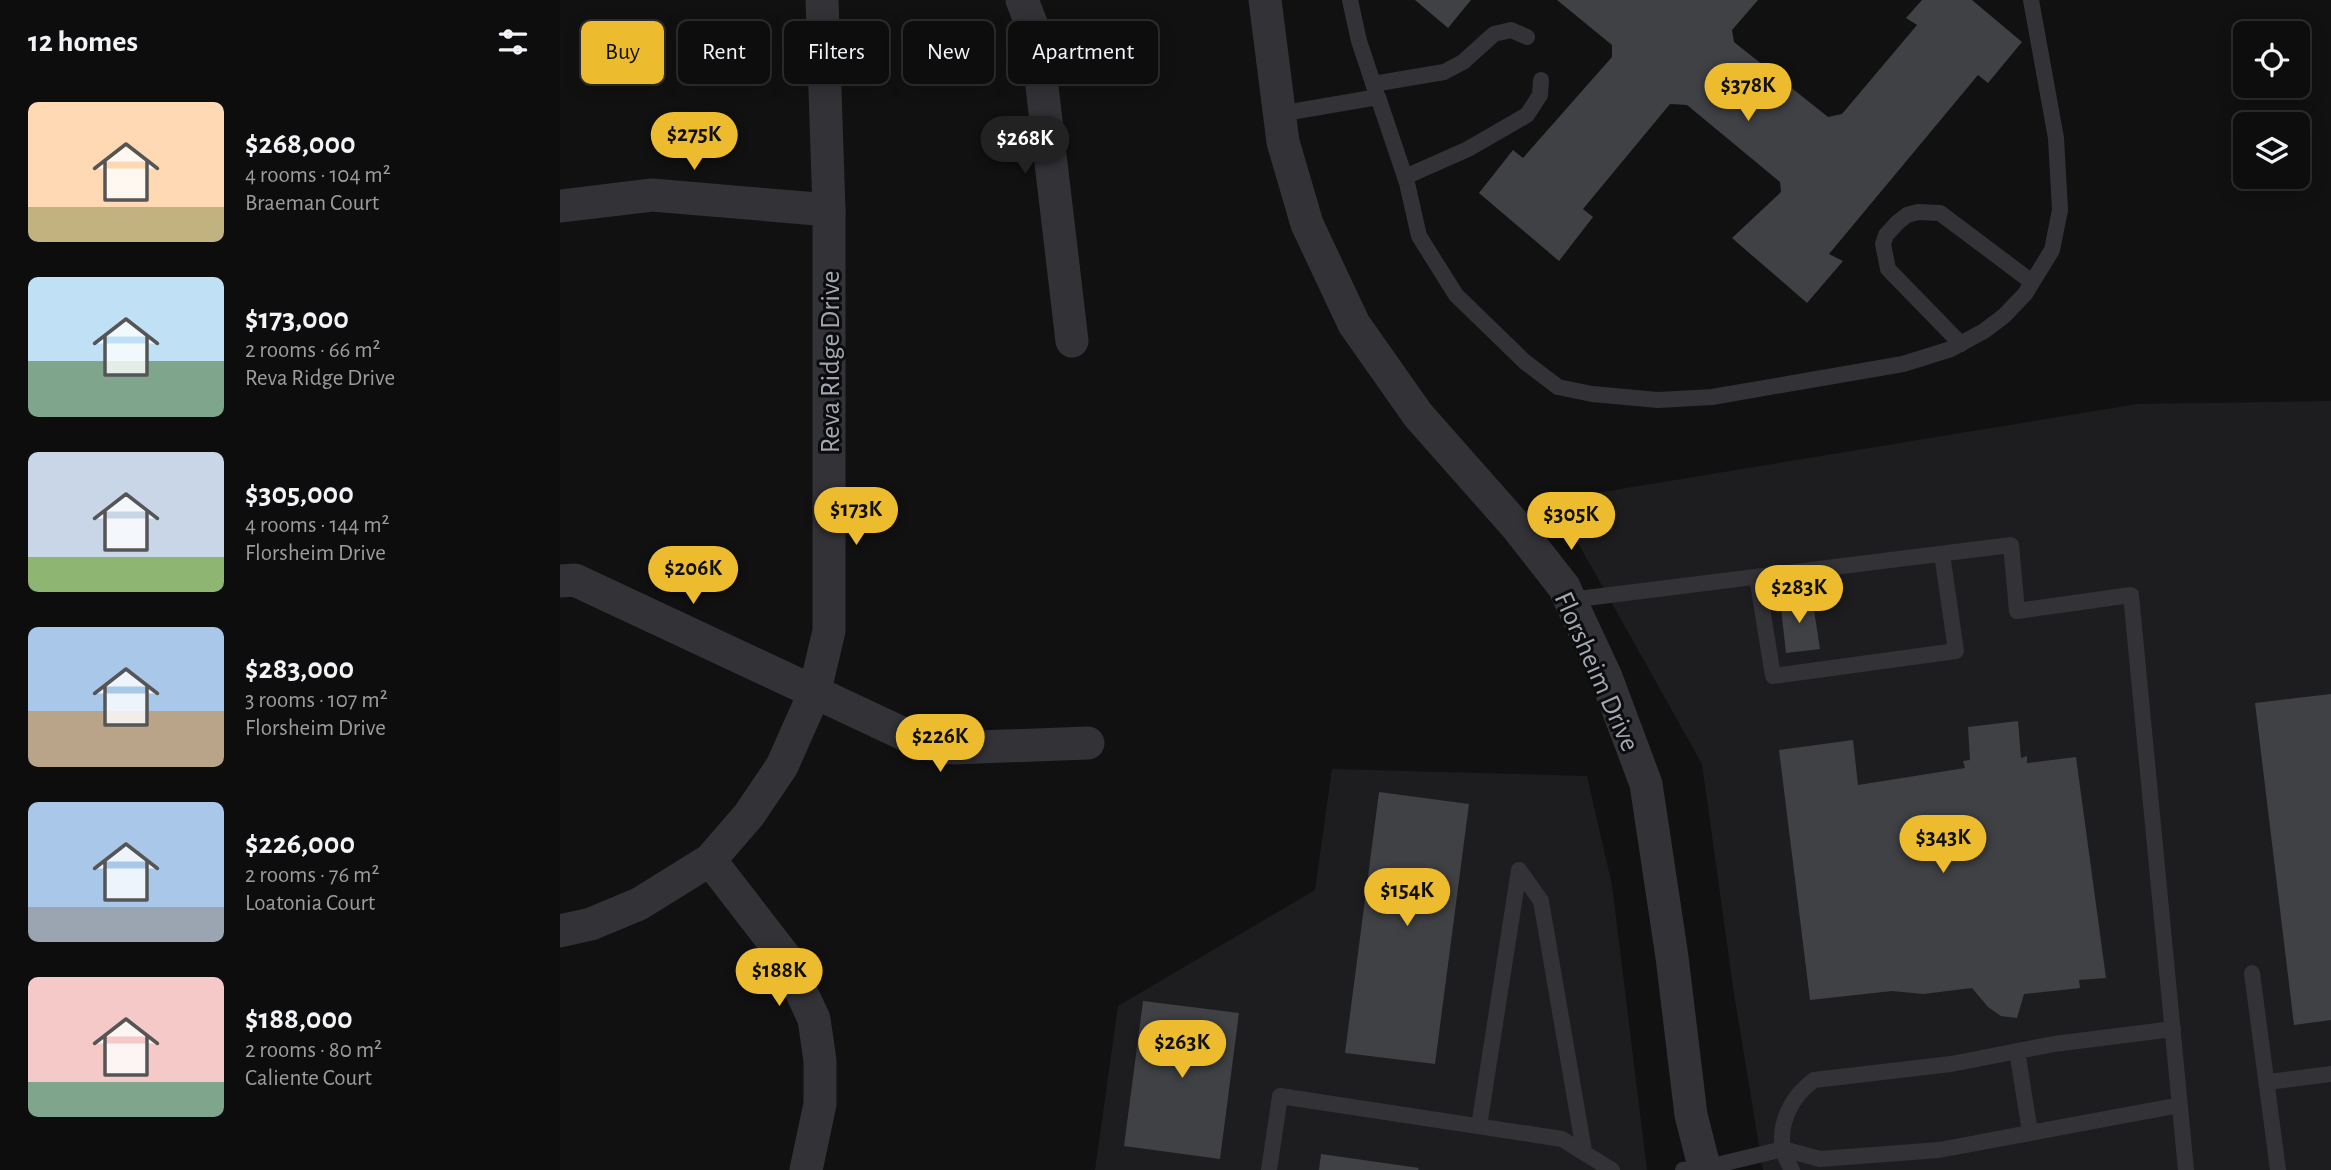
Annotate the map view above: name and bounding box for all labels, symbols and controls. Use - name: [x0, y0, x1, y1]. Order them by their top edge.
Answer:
- chip: Buy: [581, 21, 664, 84]
- chip: Rent: [678, 21, 770, 84]
- chip: Filters: [784, 21, 889, 84]
- chip: New: [903, 21, 994, 84]
- chip: Apartment: [1008, 21, 1158, 84]
- map controls: [2233, 21, 2310, 189]
- button: locate: [2233, 21, 2310, 98]
- icon: filters: [494, 23, 532, 61]
- text: 12 homes: [28, 27, 138, 57]
- pin: $378K: [1699, 64, 1797, 123]
- text: $378K: [1721, 74, 1775, 97]
- button: layers: [2233, 112, 2310, 189]
- pin: $275K: [645, 113, 743, 172]
- pin: $268K: [976, 116, 1074, 176]
- text: $275K: [667, 123, 721, 146]
- text: $268K: [996, 127, 1054, 150]
- text: $268,000: [245, 129, 356, 159]
- icon: home: [84, 130, 168, 214]
- text: 4 rooms · 104 m²: [245, 164, 391, 187]
- text: Braeman Court: [245, 192, 379, 215]
- street label: Reva Ridge Drive: [817, 271, 845, 453]
- text: $173,000: [245, 304, 349, 334]
- icon: home: [84, 305, 168, 389]
- text: 2 rooms · 66 m²: [245, 339, 381, 362]
- text: Reva Ridge Drive: [245, 367, 395, 390]
- text: $305,000: [245, 479, 354, 509]
- icon: home: [84, 480, 168, 564]
- pin: $173K: [807, 488, 905, 547]
- pin: $305K: [1522, 492, 1620, 552]
- text: $173K: [830, 498, 882, 521]
- text: $305K: [1543, 503, 1599, 526]
- text: 4 rooms · 144 m²: [245, 514, 390, 537]
- text: Florsheim Drive: [245, 542, 386, 565]
- pin: $206K: [644, 546, 742, 606]
- text: $206K: [664, 557, 722, 580]
- pin: $283K: [1750, 566, 1848, 625]
- text: $283K: [1771, 576, 1827, 599]
- street label: Florsheim Drive: [1549, 588, 1644, 756]
- text: $283,000: [245, 654, 354, 684]
- icon: home: [84, 655, 168, 739]
- text: 3 rooms · 107 m²: [245, 689, 388, 712]
- pin: $226K: [891, 714, 989, 774]
- text: Florsheim Drive: [245, 717, 386, 740]
- text: $226K: [912, 725, 968, 748]
- pin: $343K: [1894, 816, 1992, 875]
- text: $343K: [1915, 826, 1971, 849]
- text: $226,000: [245, 829, 355, 859]
- icon: home: [84, 830, 168, 914]
- text: 2 rooms · 76 m²: [245, 864, 379, 887]
- pin: $154K: [1358, 869, 1456, 928]
- text: $154K: [1380, 879, 1434, 902]
- text: Loatonia Court: [245, 892, 375, 915]
- pin: $188K: [730, 948, 828, 1008]
- text: $188K: [752, 959, 806, 982]
- text: $188,000: [245, 1004, 353, 1034]
- icon: home: [84, 1005, 168, 1089]
- pin: $263K: [1133, 1020, 1231, 1080]
- text: $263K: [1154, 1031, 1210, 1054]
- text: 2 rooms · 80 m²: [245, 1039, 382, 1062]
- text: Caliente Court: [245, 1067, 372, 1090]

